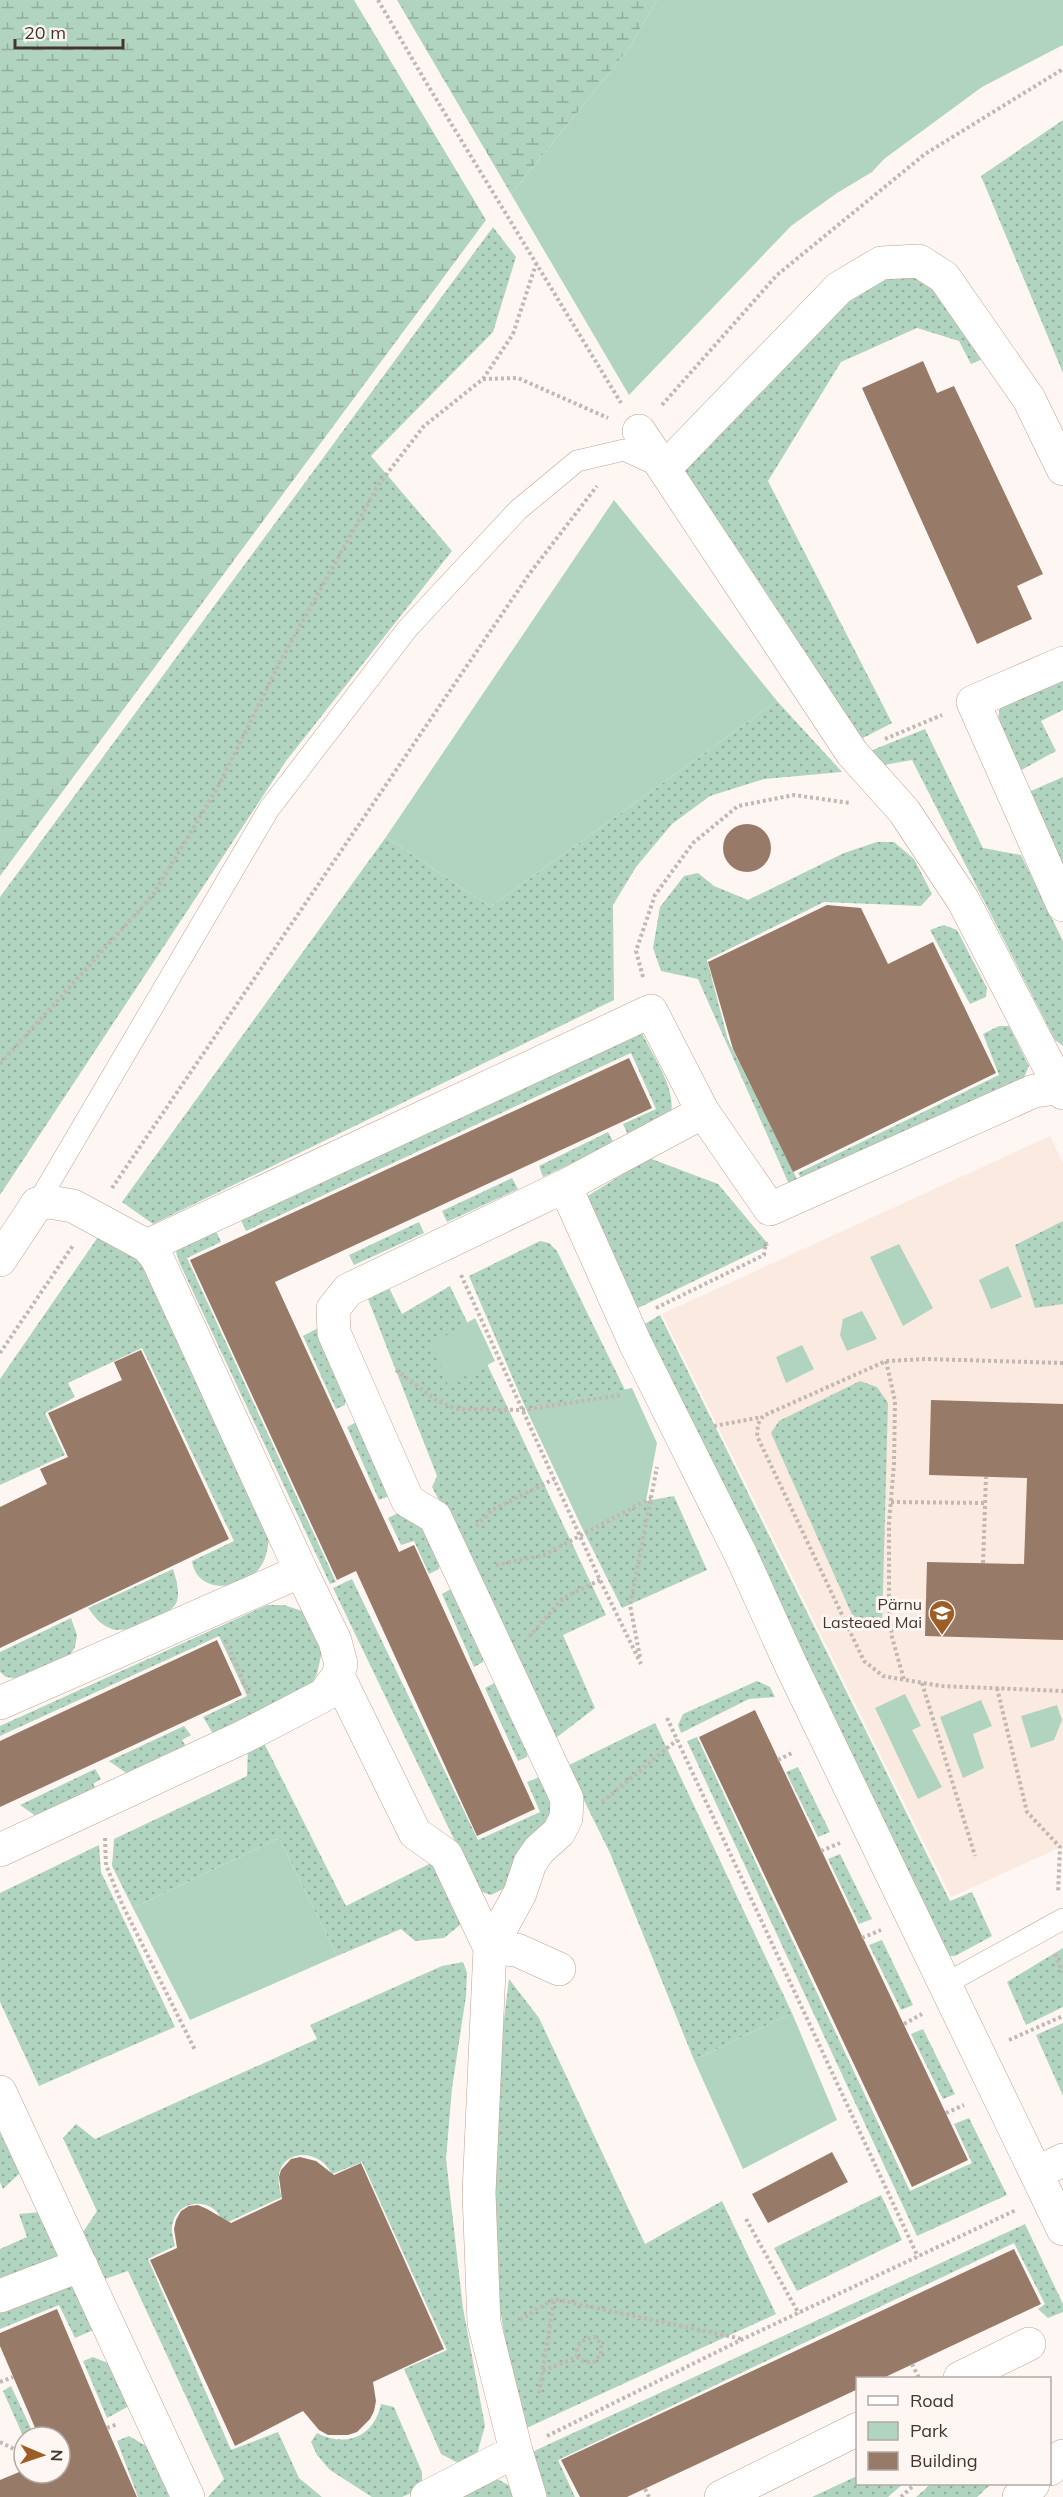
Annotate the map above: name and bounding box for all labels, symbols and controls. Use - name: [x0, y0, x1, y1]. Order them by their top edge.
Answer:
- scale bar: [15, 12, 123, 50]
- text: 20 m: [24, 21, 66, 44]
- place label: Pärnu Lasteaed Mai: [822, 1594, 922, 1632]
- school or university icon: Pärnu Lasteaed Mai: [927, 1598, 957, 1636]
- legend: [856, 2377, 1051, 2485]
- text: Road: [910, 2389, 954, 2412]
- text: Park: [910, 2419, 949, 2442]
- north arrow: [12, 2425, 72, 2485]
- text: N: [47, 2449, 67, 2462]
- text: Building: [910, 2449, 978, 2472]

